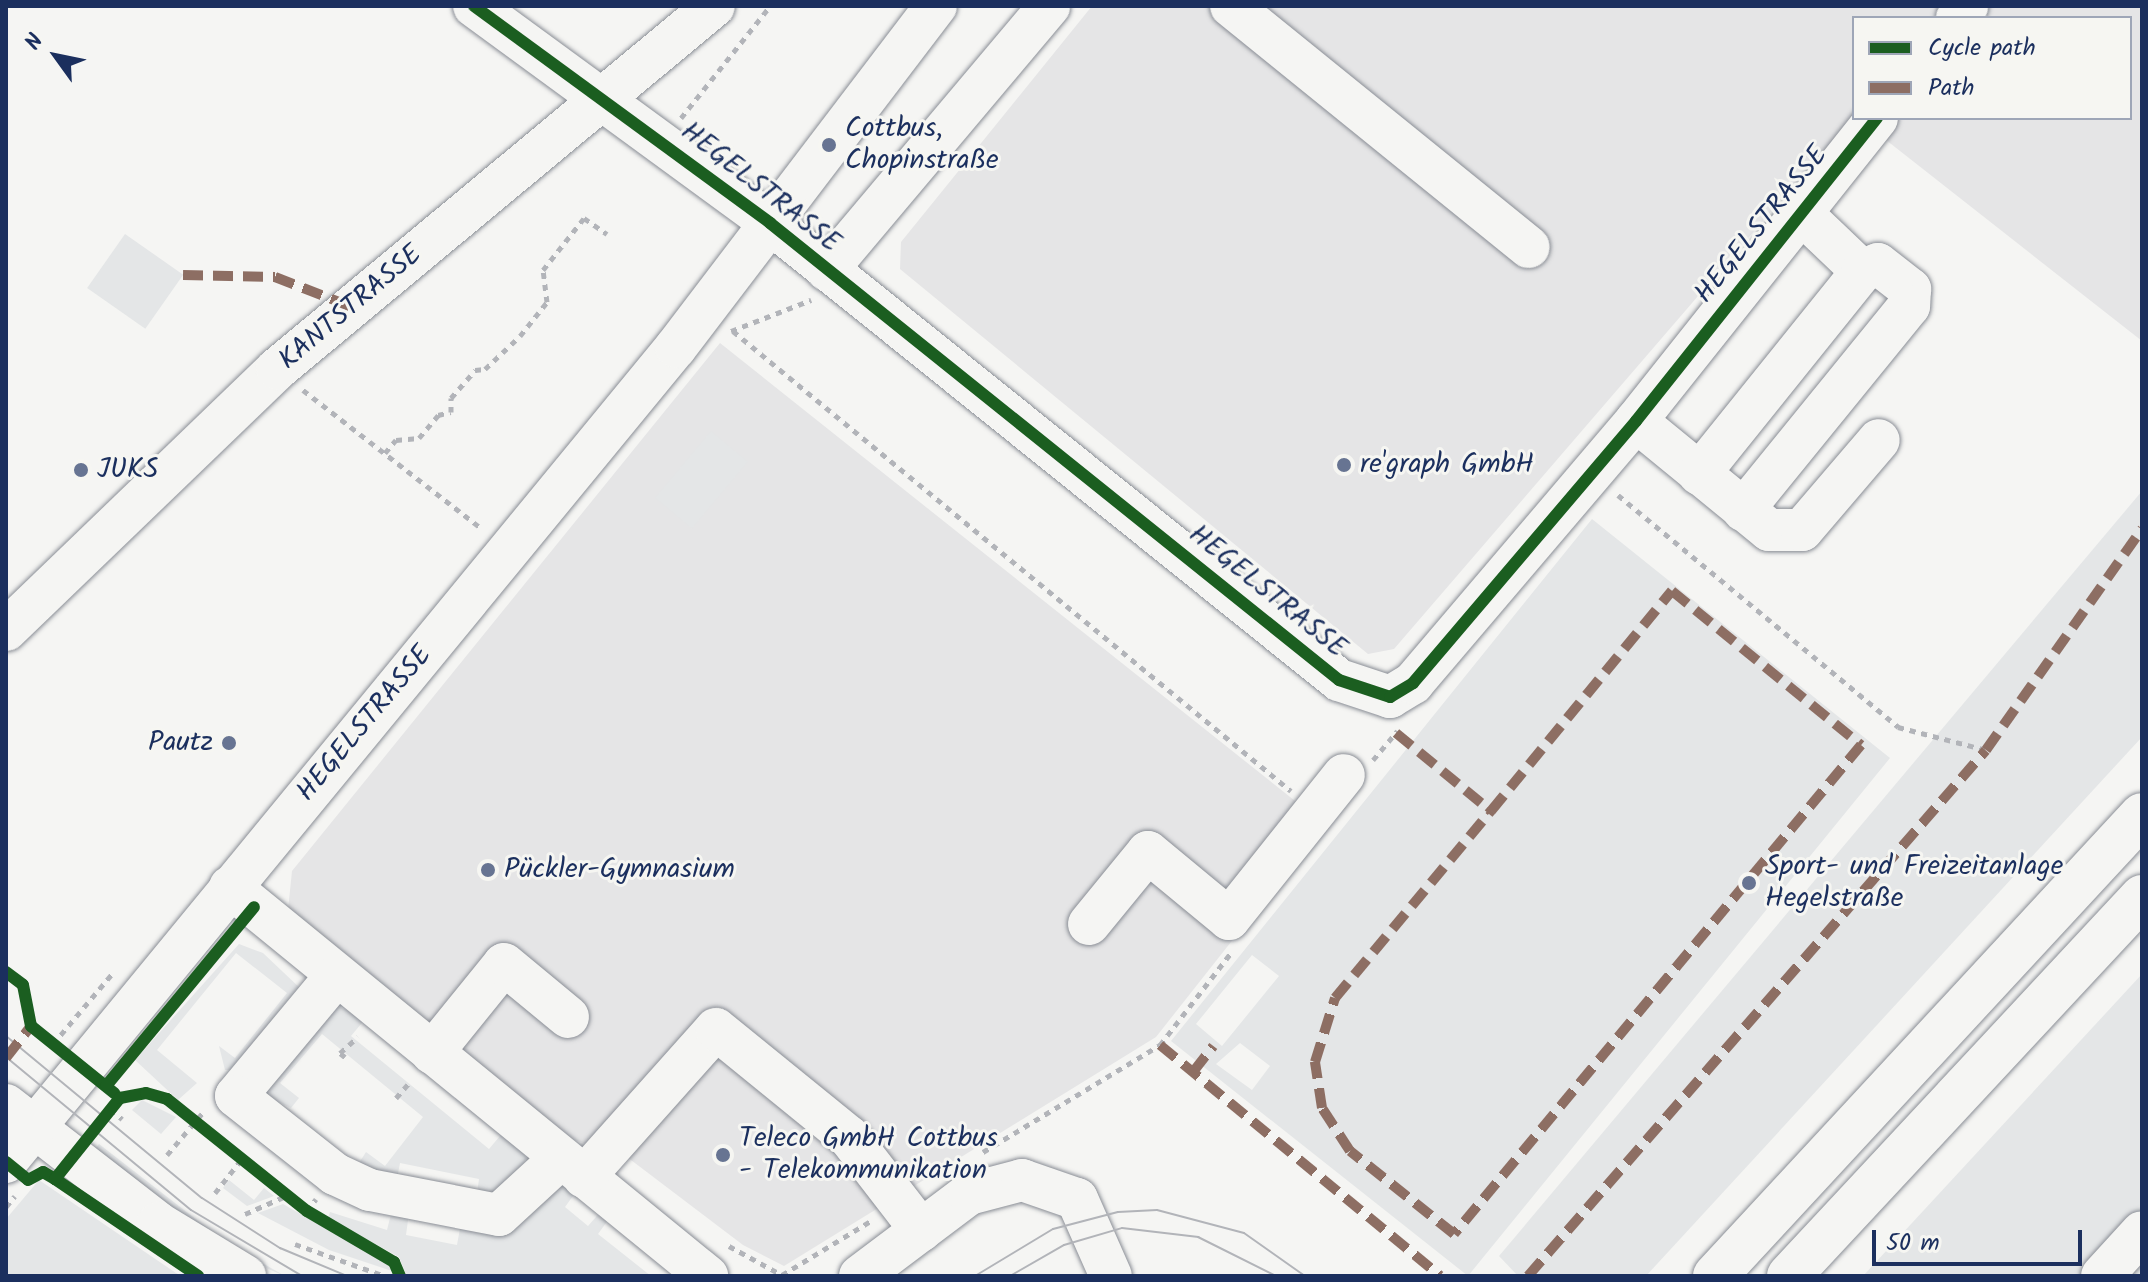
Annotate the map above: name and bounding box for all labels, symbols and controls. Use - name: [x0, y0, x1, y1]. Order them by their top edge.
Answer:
- north arrow: [16, 16, 96, 96]
- legend: [1852, 16, 2132, 120]
- text: N: [17, 27, 54, 58]
- text: Cycle path: [1928, 29, 2036, 68]
- text: Path: [1928, 69, 1974, 108]
- place label: Cottbus, Chopinstraße: [845, 112, 999, 178]
- street label: HEGELSTRASSE: [674, 115, 846, 261]
- marker: Cottbus, Chopinstraße: [820, 136, 838, 154]
- street label: HEGELSTRASSE: [1688, 139, 1836, 311]
- street label: KANTSTRASSE: [272, 238, 430, 378]
- place label: re'graph GmbH: [1360, 448, 1534, 482]
- place label: JUKS: [97, 453, 158, 487]
- marker: re'graph GmbH: [1335, 456, 1353, 474]
- marker: JUKS: [72, 461, 90, 479]
- street label: HEGELSTRASSE: [1181, 518, 1353, 666]
- street label: HEGELSTRASSE: [290, 639, 440, 809]
- place label: Pautz: [148, 726, 213, 760]
- marker: Pautz: [220, 734, 238, 752]
- place label: Sport- und Freizeitanlage Hegelstraße: [1765, 850, 2063, 916]
- place label: Pückler-Gymnasium: [504, 853, 735, 887]
- marker: Pückler-Gymnasium: [479, 861, 497, 879]
- marker: Sport- und Freizeitanlage Hegelstraße: [1740, 874, 1758, 892]
- place label: Teleco GmbH Cottbus - Telekommunikation: [739, 1122, 998, 1188]
- marker: Teleco GmbH Cottbus - Telekommunikation: [714, 1146, 732, 1164]
- scale bar: [1876, 1214, 2086, 1264]
- text: 50 m: [1886, 1224, 1940, 1263]

